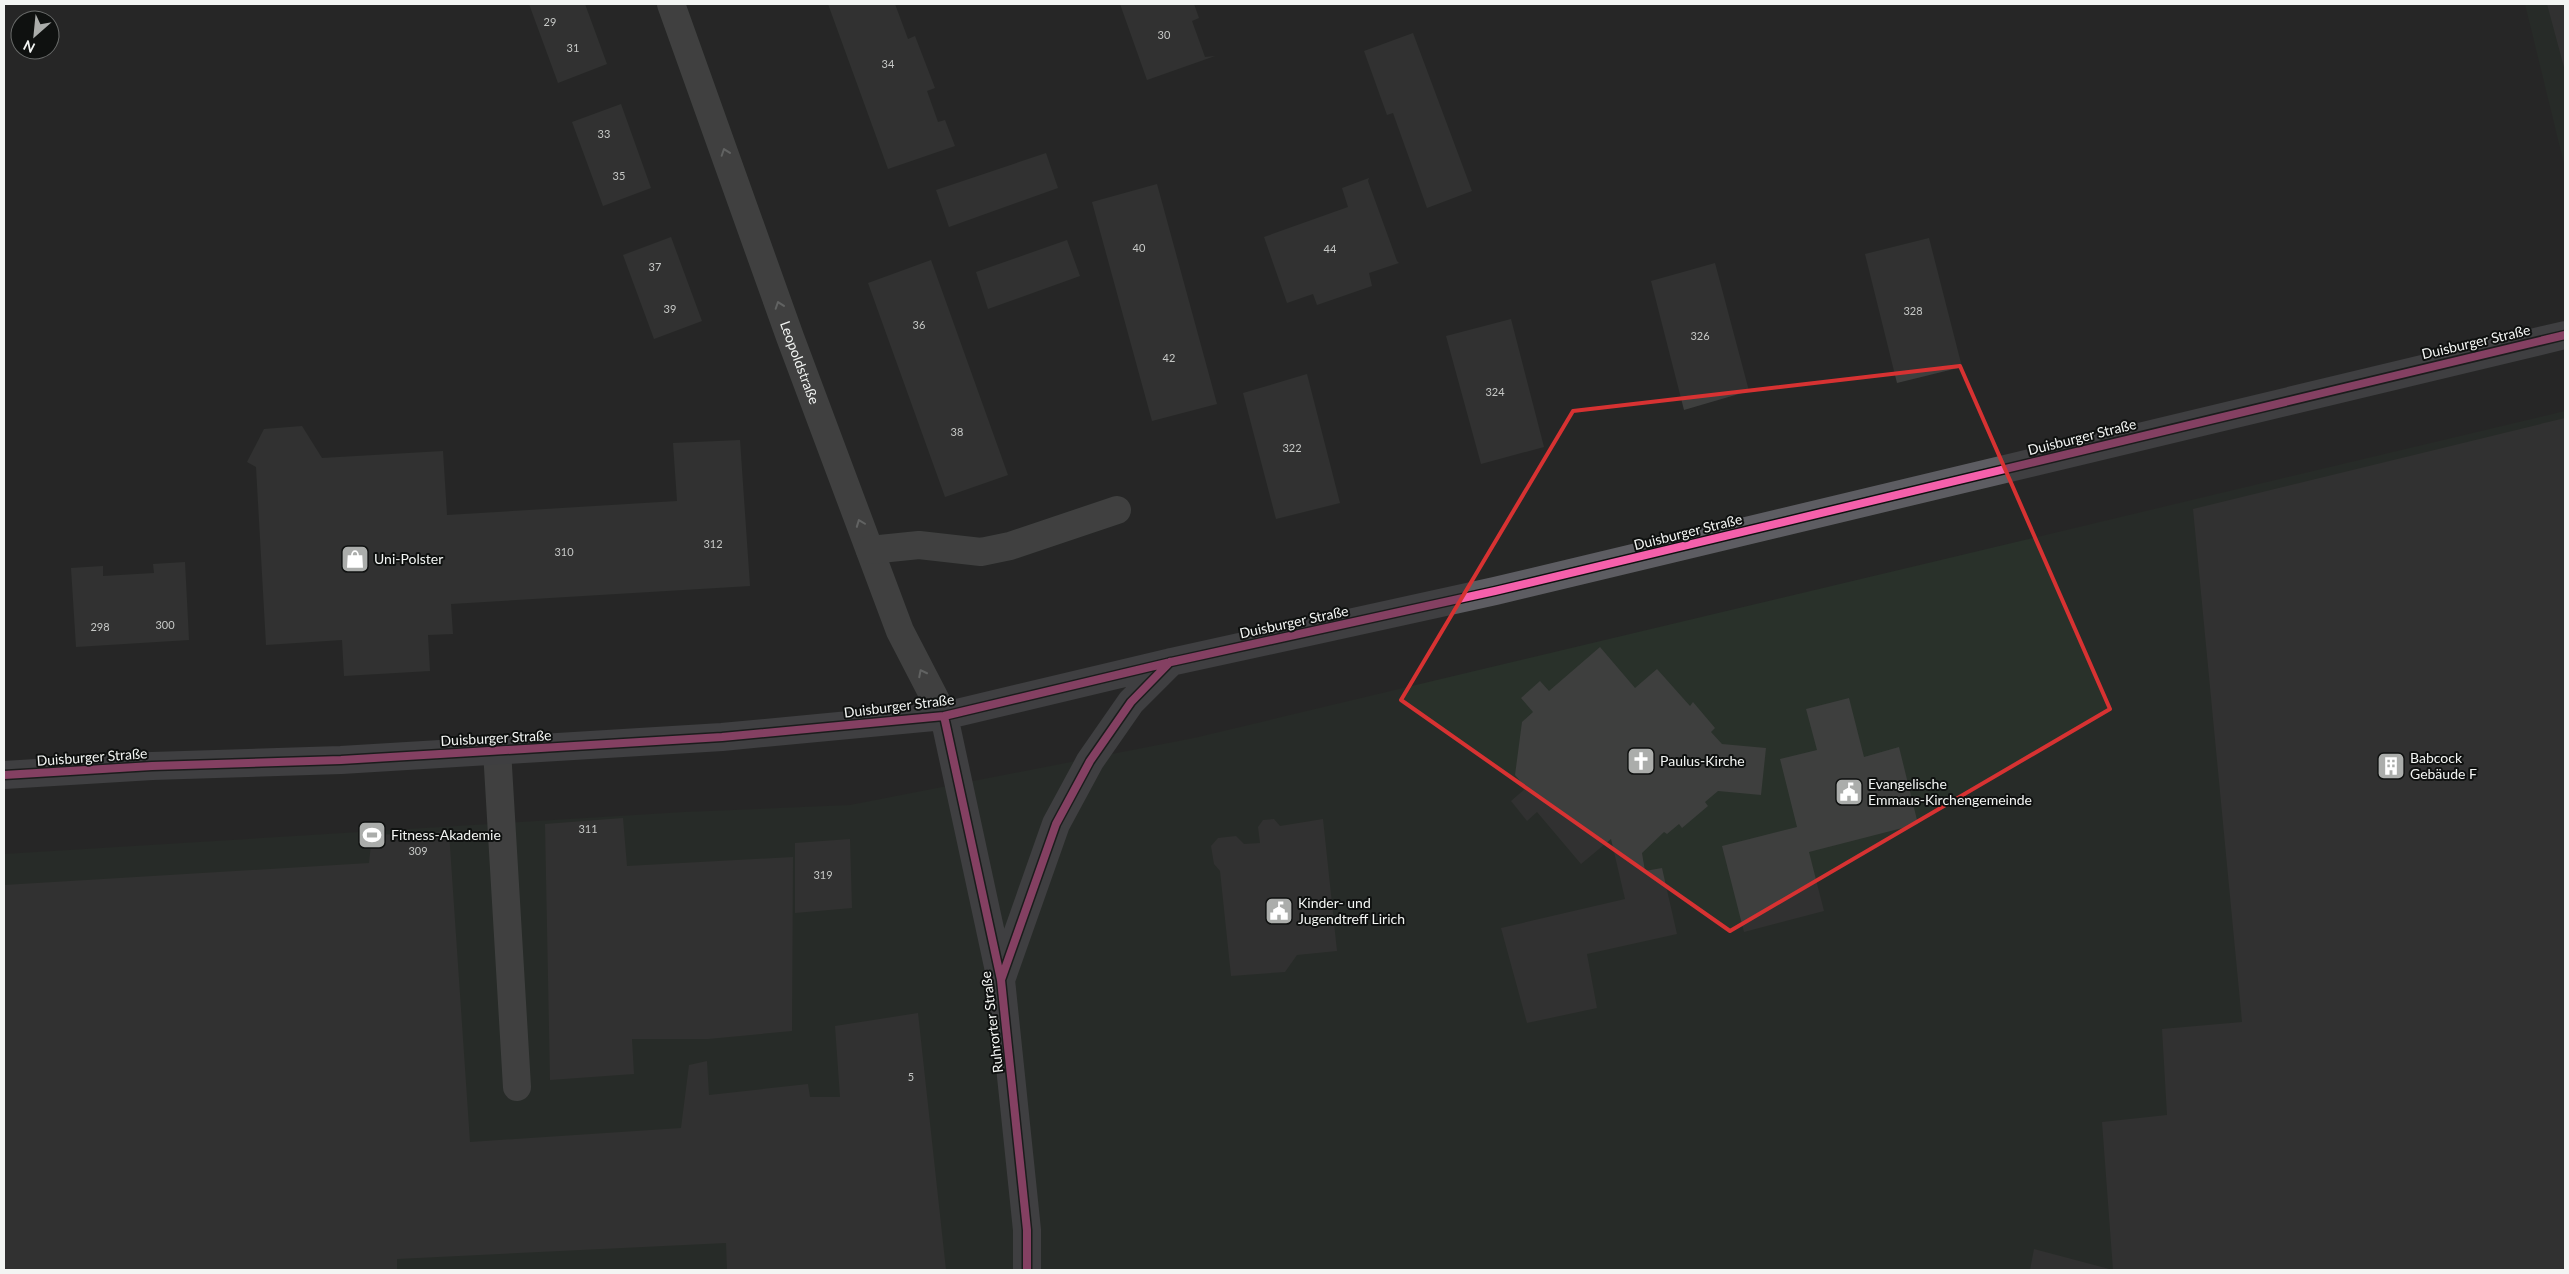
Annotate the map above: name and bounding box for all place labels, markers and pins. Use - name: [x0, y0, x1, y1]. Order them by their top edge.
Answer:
- shop icon: Uni-Polster: [340, 544, 370, 574]
- place label: Uni-Polster: [374, 550, 443, 567]
- church icon: Paulus-Kirche: [1626, 746, 1656, 776]
- place label: Babcock Gebäude F: [2410, 749, 2477, 782]
- building icon: Babcock Gebäude F: [2376, 751, 2406, 781]
- place label: Paulus-Kirche: [1660, 752, 1745, 769]
- place label: Evangelische Emmaus-Kirchengemeinde: [1868, 775, 2032, 808]
- public building icon: Evangelische Emmaus-Kirchengemeinde: [1834, 777, 1864, 807]
- sports icon: Fitness-Akademie: [357, 820, 387, 850]
- place label: Fitness-Akademie: [391, 826, 501, 843]
- place label: Kinder- und Jugendtreff Lirich: [1298, 894, 1405, 927]
- public building icon: Kinder- und Jugendtreff Lirich: [1264, 896, 1294, 926]

